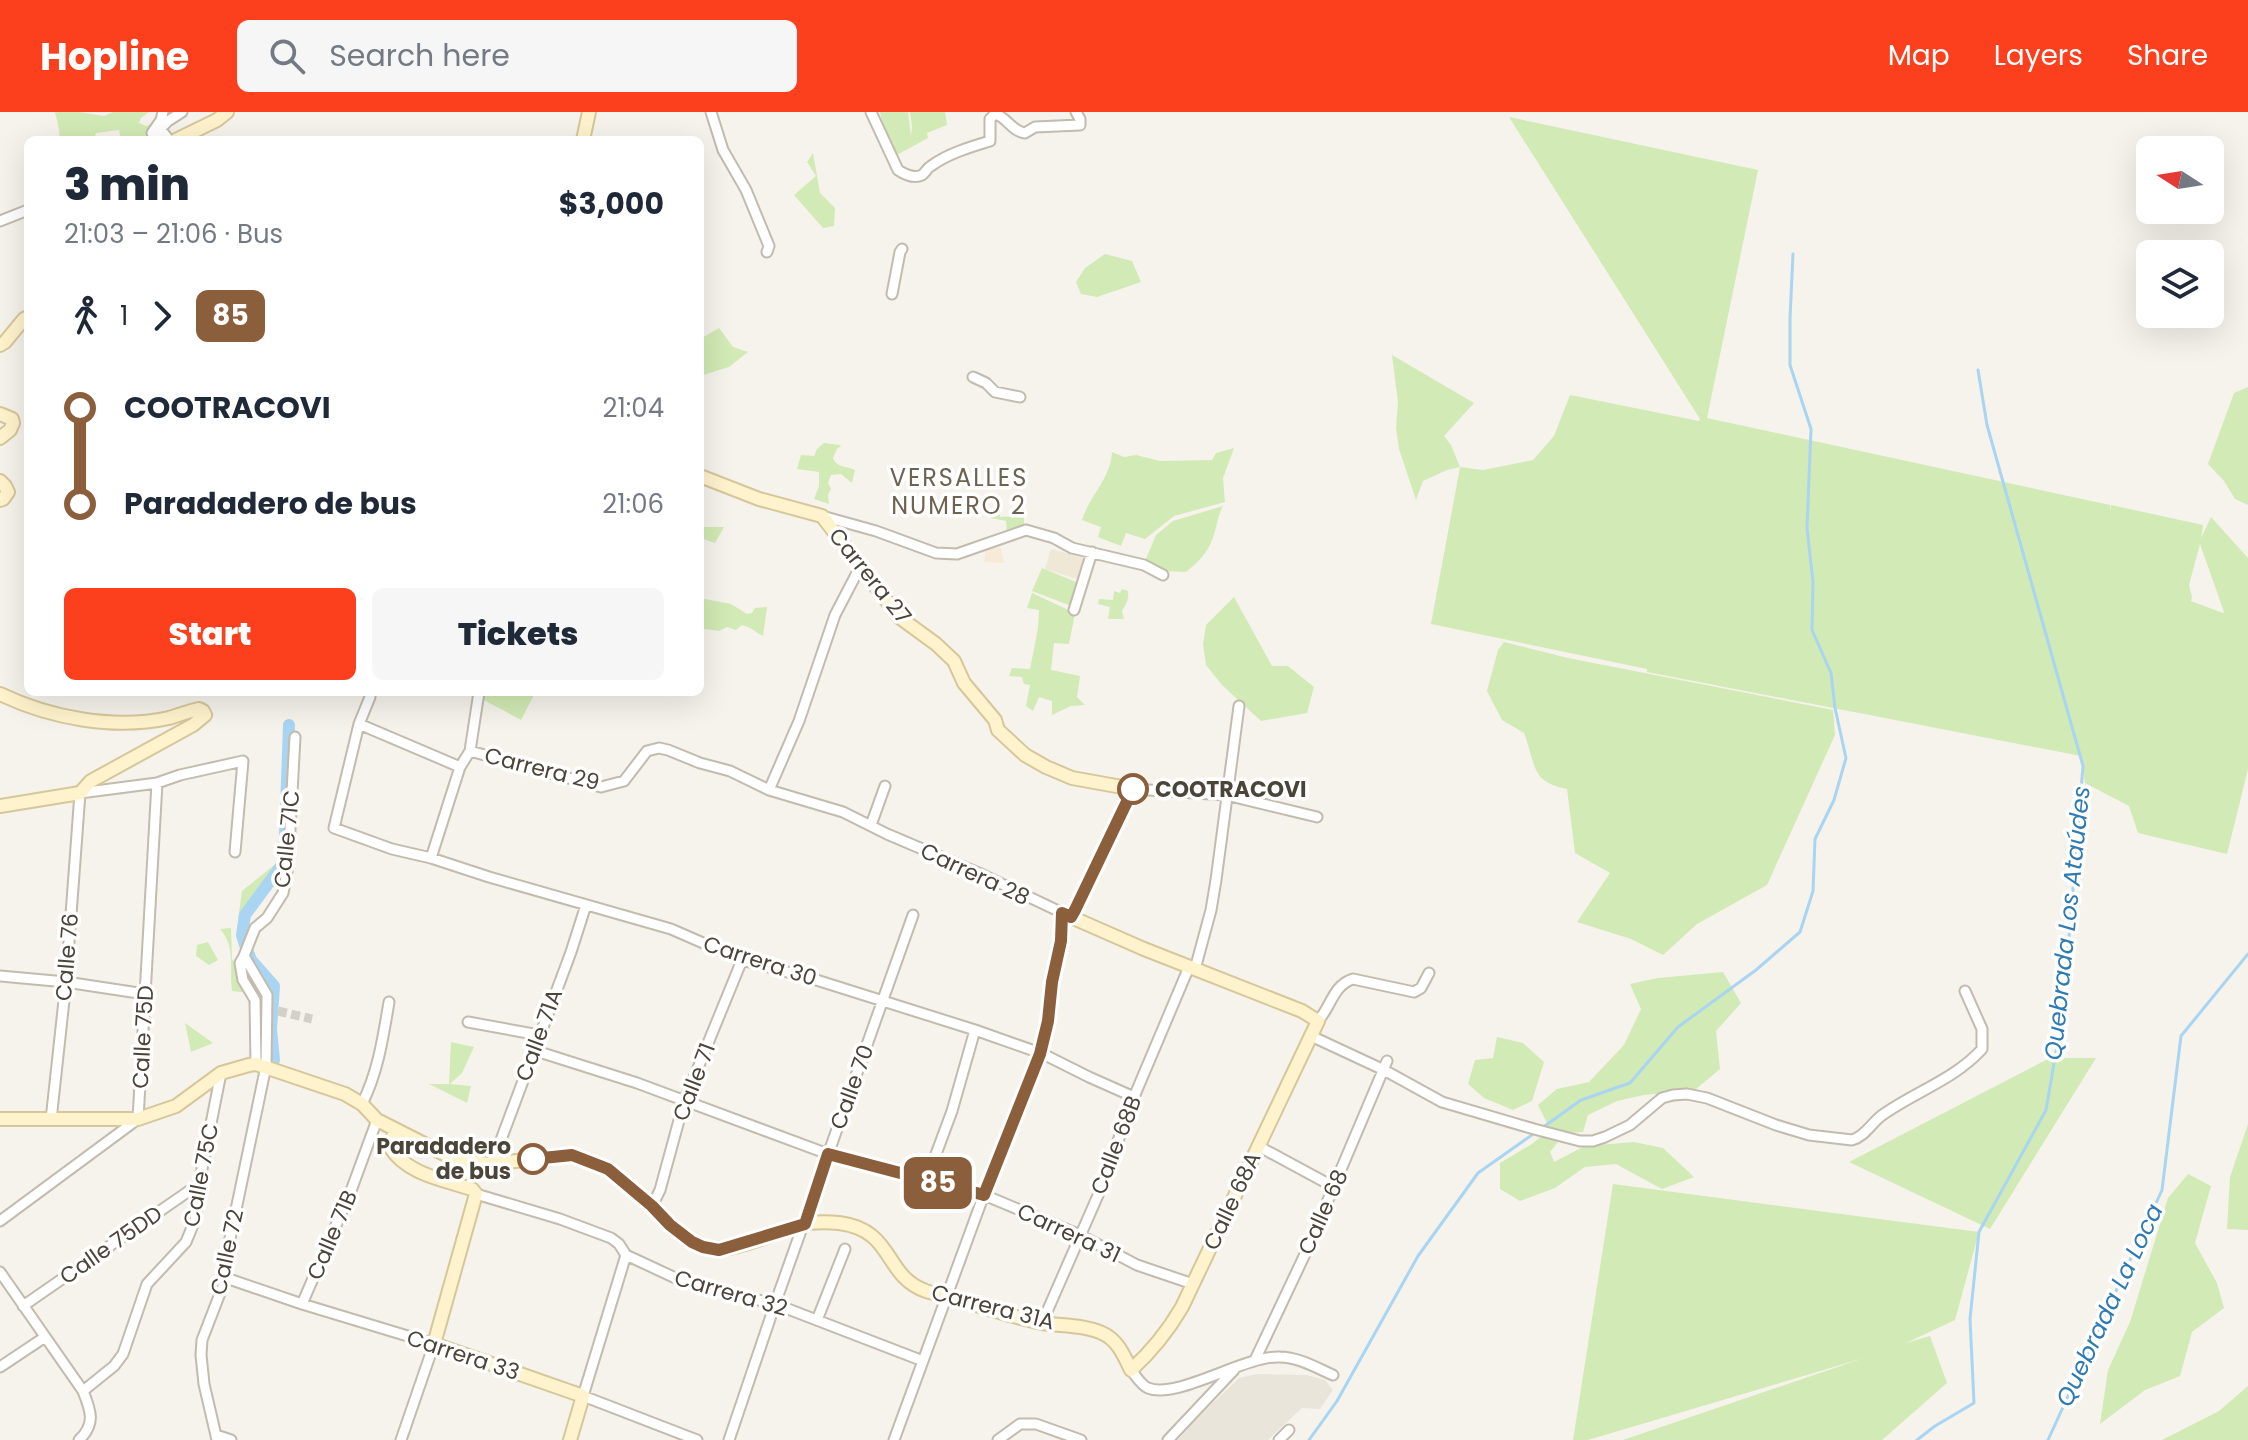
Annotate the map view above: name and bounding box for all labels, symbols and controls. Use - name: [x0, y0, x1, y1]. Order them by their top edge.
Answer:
- search box: [237, 20, 797, 92]
- text: Hopline: [40, 30, 189, 83]
- icon: search: [265, 34, 309, 78]
- text: Search here: [329, 34, 510, 77]
- text: Map: [1888, 36, 1950, 75]
- text: Layers: [1994, 36, 2083, 75]
- text: Share: [2127, 36, 2208, 75]
- north arrow: [2136, 136, 2224, 224]
- map controls: [2136, 136, 2224, 328]
- text: 3 min: [64, 154, 190, 215]
- text: $3,000: [559, 182, 664, 225]
- text: 21:03 – 21:06 · Bus: [64, 216, 283, 252]
- button: layers: [2136, 240, 2224, 328]
- icon: walk: [64, 294, 108, 338]
- icon: forward: [140, 294, 184, 338]
- text: 85: [212, 296, 249, 335]
- text: 1: [120, 298, 128, 334]
- text: COOTRACOVI: [124, 386, 331, 429]
- text: 21:04: [603, 390, 664, 426]
- district label: VERSALLES NUMERO 2: [890, 461, 1028, 522]
- text: Paradadero de bus: [124, 482, 417, 525]
- text: 21:06: [602, 486, 664, 522]
- street label: Carrera 27: [822, 521, 918, 631]
- button: Start: [64, 588, 356, 680]
- button: Tickets: [372, 588, 664, 680]
- street label: Carrera 29: [481, 740, 603, 798]
- marker: COOTRACOVI: [1118, 774, 1148, 804]
- place label: COOTRACOVI: [1155, 774, 1307, 805]
- water label: Quebrada Los Ataúdes: [2036, 784, 2098, 1062]
- street label: Calle 71C: [266, 789, 308, 889]
- street label: Carrera 28: [915, 835, 1035, 913]
- street label: Calle 76: [48, 912, 86, 1002]
- street label: Carrera 30: [699, 928, 821, 994]
- street label: Calle 75D: [125, 984, 161, 1090]
- street label: Calle 71A: [508, 984, 570, 1085]
- street label: Calle 71: [665, 1039, 723, 1125]
- street label: Calle 70: [822, 1040, 882, 1134]
- street label: Calle 68B: [1083, 1091, 1149, 1199]
- street label: Calle 75C: [176, 1120, 226, 1230]
- place label: Paradadero de bus: [376, 1131, 511, 1187]
- marker: Paradadero de bus: [518, 1144, 548, 1174]
- street label: Calle 68A: [1196, 1147, 1268, 1255]
- line badge: 85: [902, 1157, 974, 1209]
- text: 85: [920, 1163, 956, 1202]
- street label: Calle 68: [1291, 1165, 1355, 1259]
- street label: Calle 71B: [299, 1185, 365, 1285]
- street label: Carrera 31: [1012, 1196, 1126, 1270]
- street label: Calle 75DD: [53, 1198, 169, 1292]
- water label: Quebrada La Loca: [2047, 1198, 2171, 1412]
- street label: Calle 72: [203, 1206, 251, 1298]
- street label: Carrera 32: [671, 1262, 791, 1324]
- street label: Carrera 31A: [928, 1277, 1058, 1337]
- street label: Carrera 33: [403, 1322, 523, 1388]

